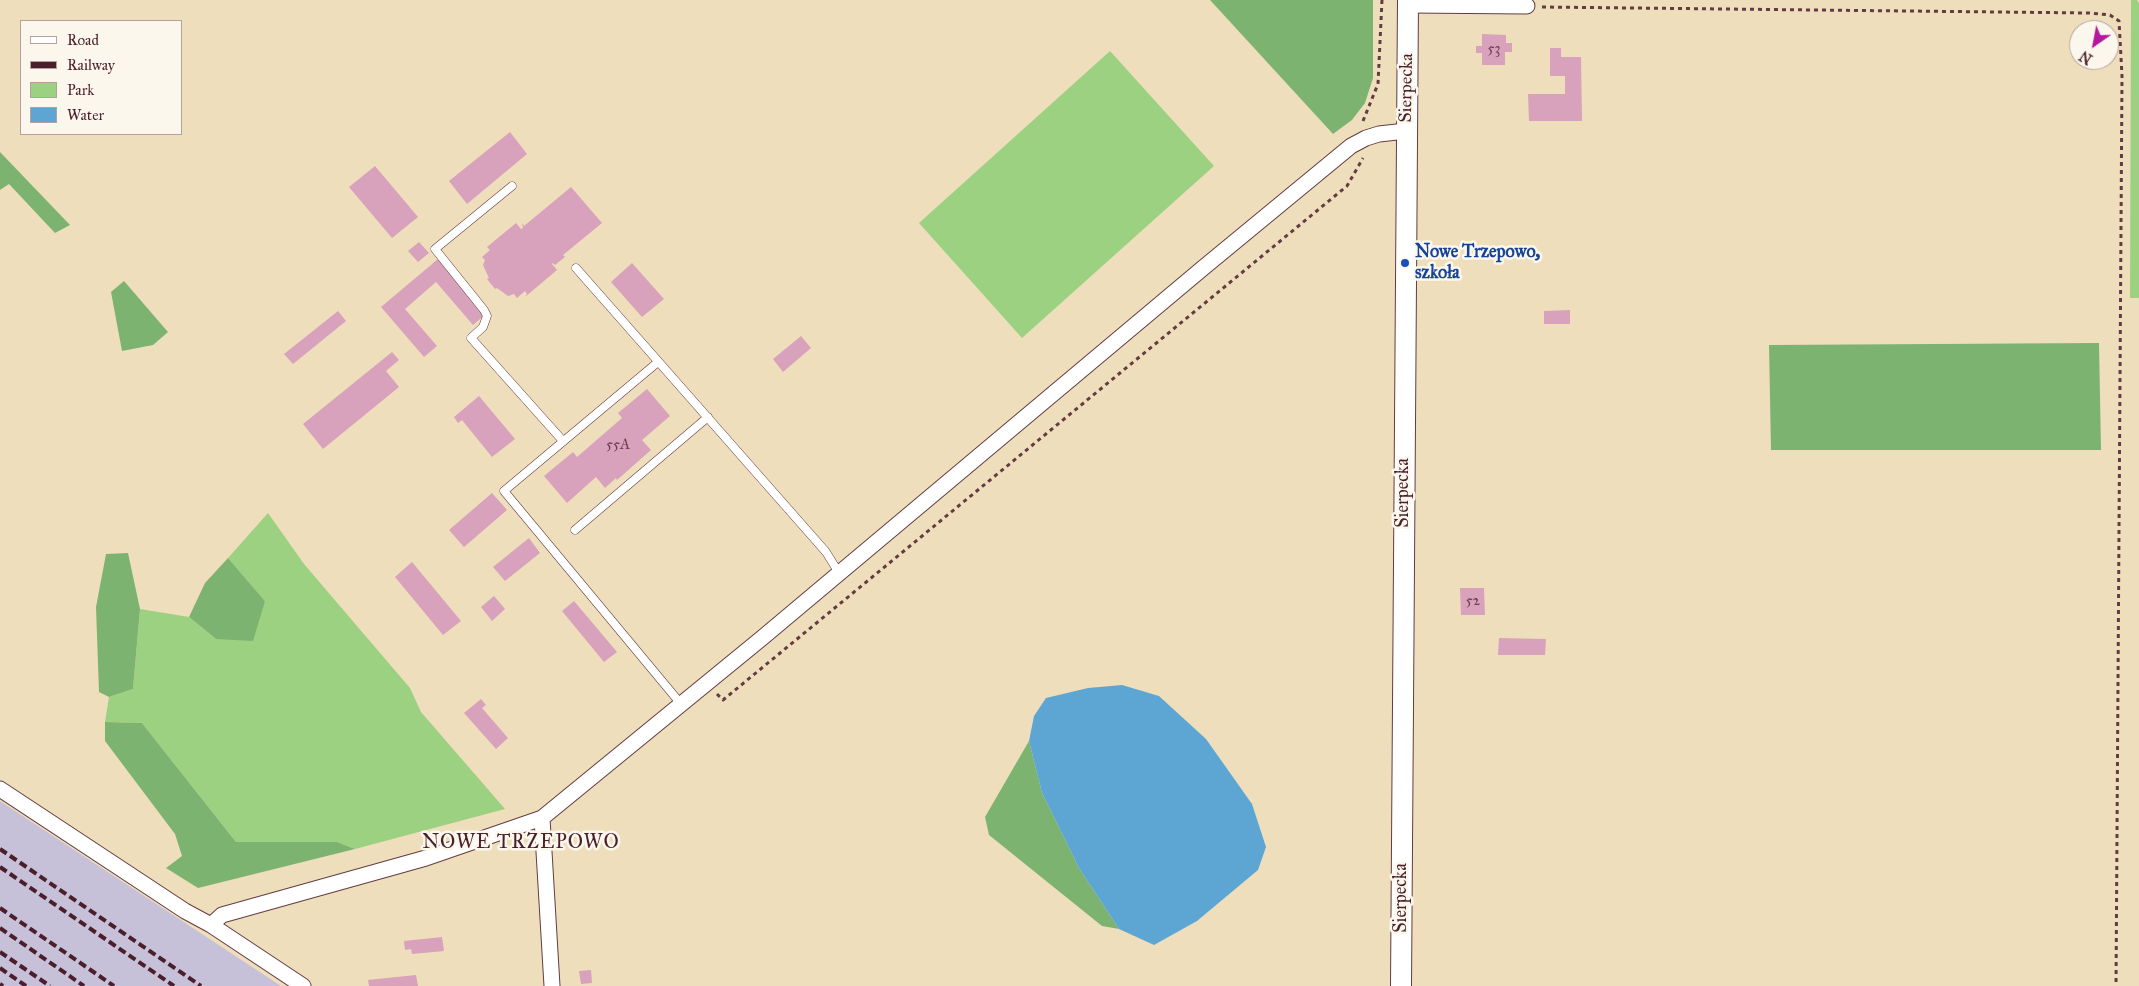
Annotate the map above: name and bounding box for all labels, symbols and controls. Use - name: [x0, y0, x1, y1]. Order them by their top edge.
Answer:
- legend: [20, 20, 182, 135]
- north arrow: [2069, 20, 2119, 70]
- text: Road: [67, 31, 99, 49]
- house number: 53: [1488, 40, 1500, 58]
- text: N: [2076, 47, 2096, 68]
- street label: Sierpecka: [1396, 53, 1418, 123]
- text: Railway: [67, 56, 115, 74]
- text: Park: [67, 81, 94, 99]
- text: Water: [67, 106, 104, 124]
- place label: Nowe Trzepowo, szkoła: [1415, 242, 1540, 284]
- marker: Nowe Trzepowo, szkoła: [1399, 257, 1411, 269]
- house number: 55A: [606, 436, 630, 454]
- street label: Sierpecka: [1393, 458, 1415, 528]
- house number: 52: [1466, 592, 1480, 610]
- district label: NOWE TRZEPOWO: [421, 831, 621, 855]
- street label: Sierpecka: [1391, 863, 1413, 933]

